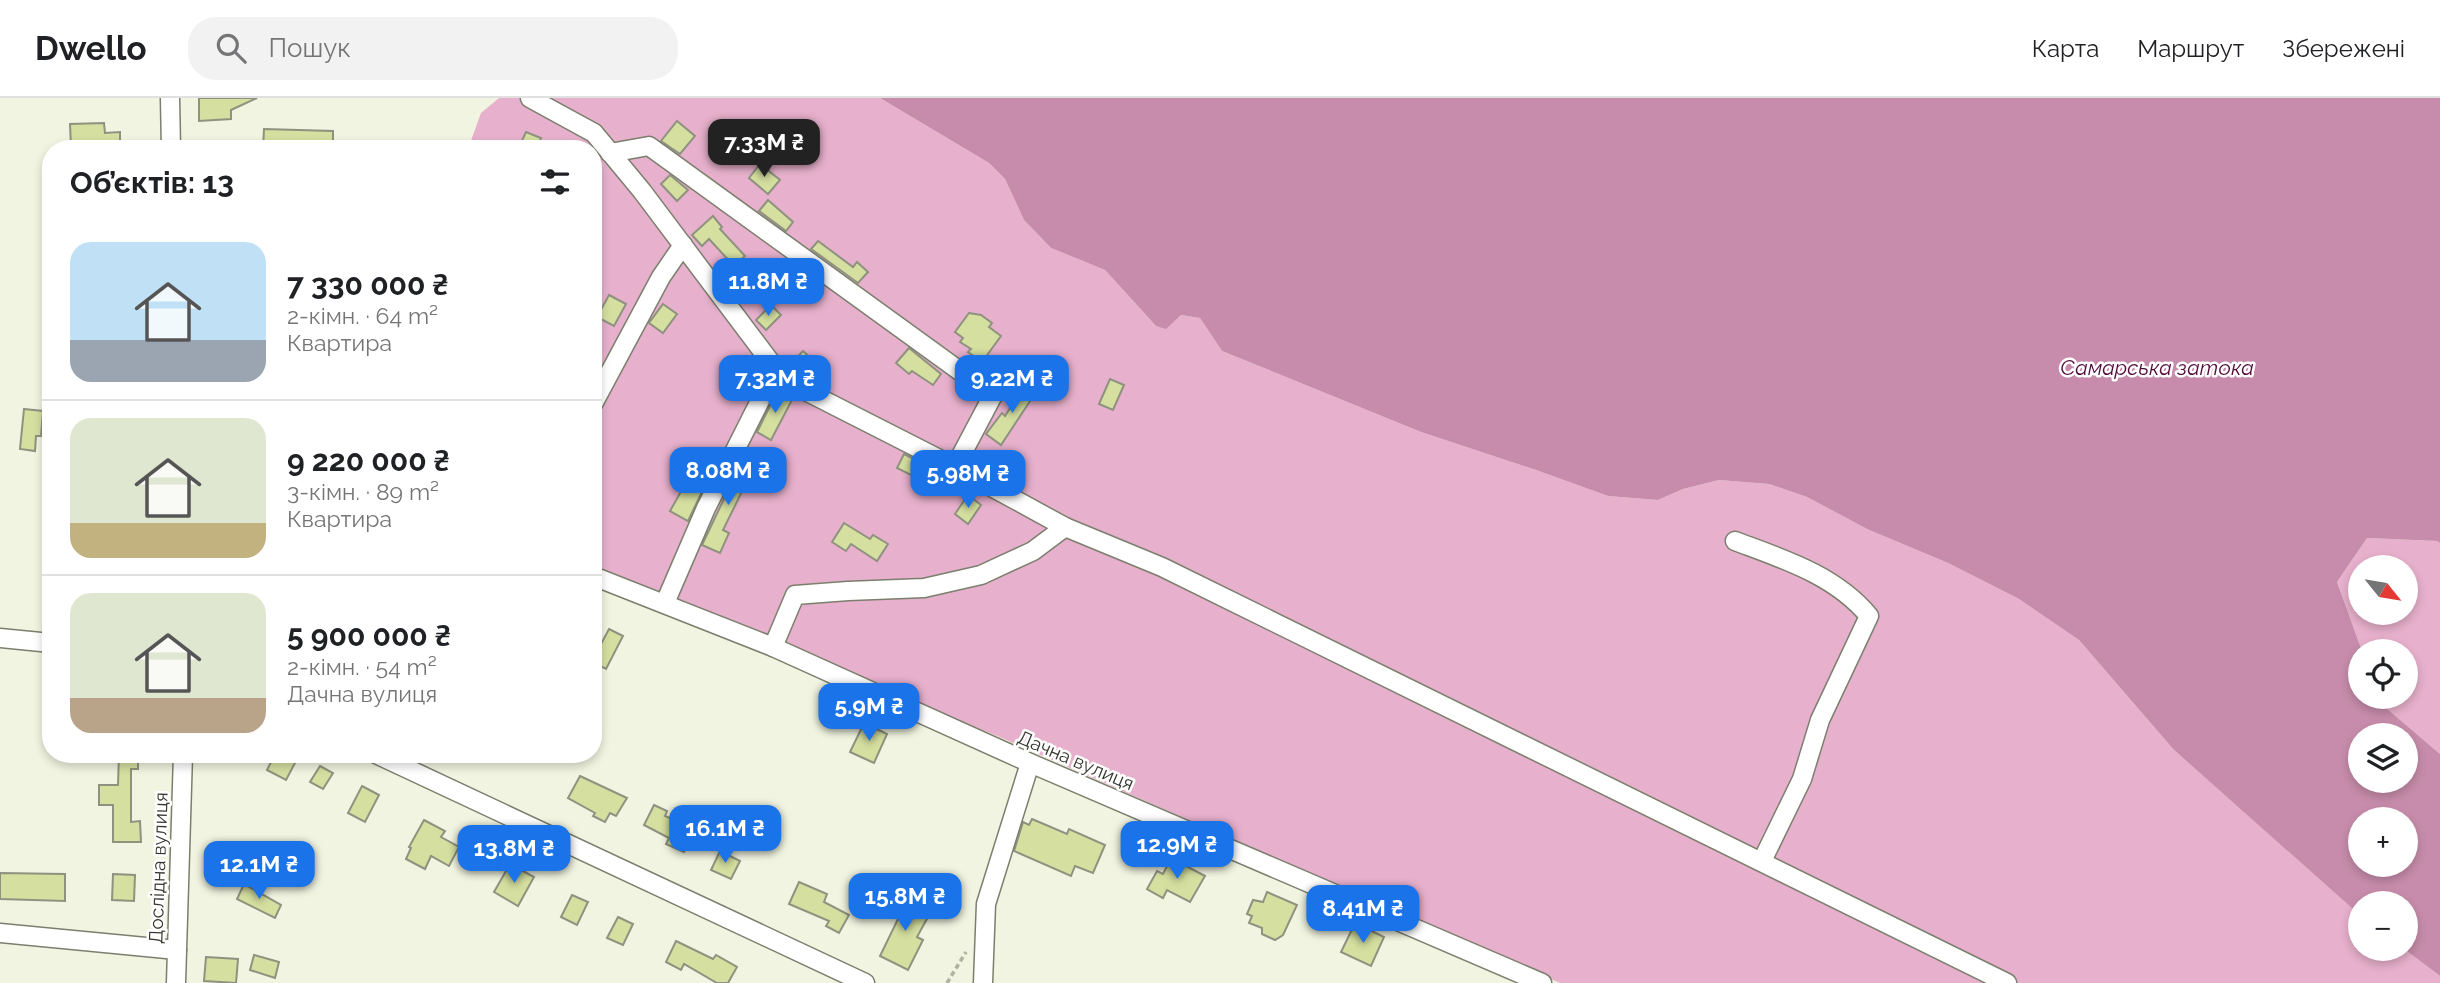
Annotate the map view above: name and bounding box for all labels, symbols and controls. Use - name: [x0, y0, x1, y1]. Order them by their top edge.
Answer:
- search box: [188, 17, 678, 80]
- text: Dwello: [35, 29, 146, 68]
- icon: search: [212, 29, 250, 67]
- text: Пошук: [268, 33, 351, 63]
- text: Карта: [2032, 34, 2099, 63]
- text: Маршрут: [2137, 34, 2244, 63]
- text: Збережені: [2282, 34, 2405, 63]
- pin: 7.33M ₴: [699, 120, 829, 179]
- text: 7.33M ₴: [724, 128, 804, 155]
- icon: filters: [536, 163, 574, 201]
- text: Об’єктів: 13: [70, 165, 234, 200]
- pin: 11.8M ₴: [703, 258, 833, 318]
- text: 7 330 000 ₴: [287, 267, 449, 302]
- text: 11.8M ₴: [728, 267, 808, 294]
- icon: home: [126, 270, 210, 354]
- text: 2-кімн. · 64 m²: [287, 302, 438, 329]
- text: Квартира: [287, 329, 392, 356]
- water label: Самарська затока: [2060, 355, 2254, 380]
- pin: 7.32M ₴: [710, 356, 840, 415]
- pin: 9.22M ₴: [947, 356, 1077, 415]
- text: 7.32M ₴: [735, 364, 815, 391]
- text: 9.22M ₴: [971, 364, 1053, 391]
- text: 9 220 000 ₴: [287, 443, 450, 478]
- icon: home: [126, 446, 210, 530]
- pin: 8.08M ₴: [663, 448, 793, 507]
- pin: 5.98M ₴: [903, 450, 1033, 510]
- text: 8.08M ₴: [686, 456, 770, 483]
- text: 5.98M ₴: [926, 459, 1010, 486]
- text: 3-кімн. · 89 m²: [287, 478, 439, 505]
- text: Квартира: [287, 505, 392, 532]
- north arrow: [2348, 555, 2418, 625]
- map controls: [2348, 555, 2418, 961]
- text: 5 900 000 ₴: [287, 618, 451, 653]
- icon: home: [126, 621, 210, 705]
- button: locate: [2348, 639, 2418, 709]
- text: 2-кімн. · 54 m²: [287, 653, 437, 680]
- text: Дачна вулиця: [287, 680, 437, 707]
- pin: 5.9M ₴: [812, 684, 926, 743]
- text: 5.9M ₴: [834, 692, 904, 719]
- button: layers: [2348, 723, 2418, 793]
- street label: Дачна вулиця: [1015, 726, 1137, 794]
- street label: Дослідна вулиця: [144, 792, 172, 944]
- pin: 16.1M ₴: [660, 806, 790, 865]
- button: +: [2348, 807, 2418, 877]
- text: 16.1M ₴: [685, 814, 765, 841]
- pin: 12.9M ₴: [1112, 822, 1242, 881]
- pin: 13.8M ₴: [449, 826, 579, 885]
- text: 12.9M ₴: [1137, 830, 1217, 857]
- text: 13.8M ₴: [474, 834, 554, 861]
- pin: 12.1M ₴: [194, 842, 324, 901]
- text: 12.1M ₴: [220, 850, 298, 877]
- pin: 15.8M ₴: [840, 874, 970, 933]
- text: 15.8M ₴: [865, 882, 945, 909]
- pin: 8.41M ₴: [1298, 886, 1428, 945]
- button: −: [2348, 891, 2418, 961]
- text: 8.41M ₴: [1322, 894, 1404, 921]

